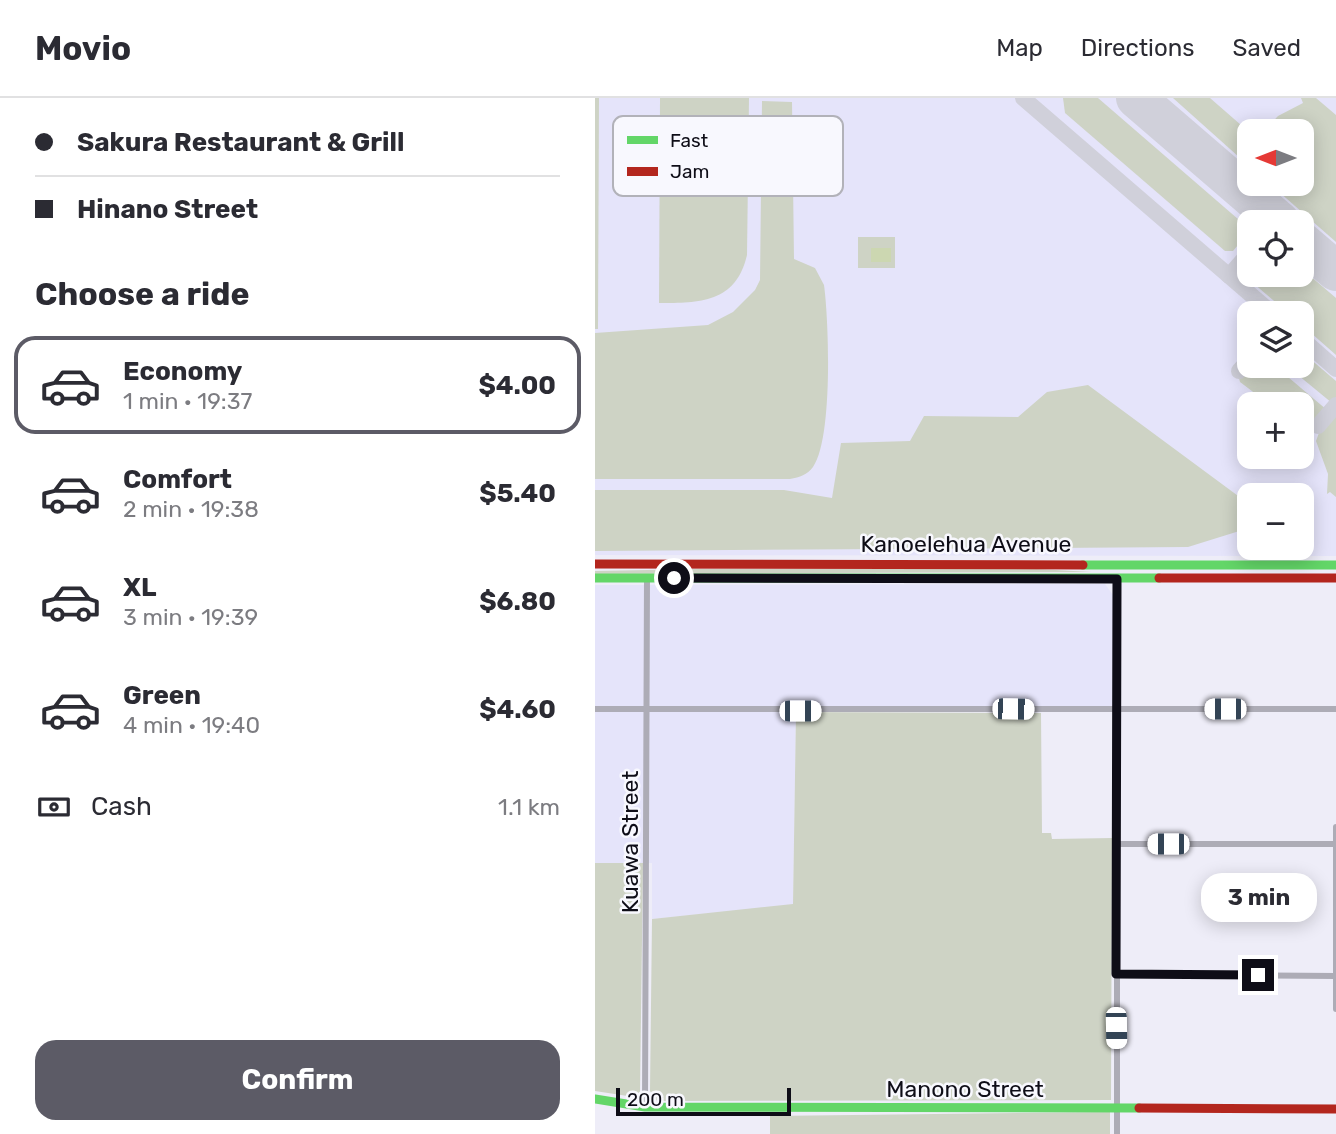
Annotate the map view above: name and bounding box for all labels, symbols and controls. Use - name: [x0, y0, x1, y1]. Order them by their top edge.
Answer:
- text: Movio: [35, 29, 131, 68]
- text: Map: [996, 34, 1043, 62]
- text: Directions: [1081, 34, 1194, 62]
- text: Saved: [1232, 34, 1301, 62]
- legend: [613, 116, 843, 196]
- north arrow: [1237, 119, 1314, 196]
- map controls: [1237, 119, 1314, 560]
- text: Sakura Restaurant & Grill: [77, 127, 404, 158]
- text: Fast: [670, 129, 709, 152]
- text: Jam: [670, 160, 709, 183]
- text: Hinano Street: [77, 194, 258, 225]
- button: locate: [1237, 210, 1314, 287]
- text: Choose a ride: [35, 275, 249, 313]
- button: layers: [1237, 301, 1314, 378]
- icon: car: [39, 354, 102, 417]
- text: Economy: [123, 356, 242, 387]
- text: $4.00: [479, 370, 556, 401]
- text: 1 min · 19:37: [123, 387, 252, 415]
- button: +: [1237, 392, 1314, 469]
- icon: car: [39, 462, 102, 525]
- text: Comfort: [123, 464, 232, 495]
- text: $5.40: [479, 478, 556, 509]
- button: −: [1237, 483, 1314, 560]
- text: 2 min · 19:38: [123, 495, 259, 523]
- street label: Kanoelehua Avenue: [861, 530, 1071, 558]
- route start: [658, 562, 690, 594]
- icon: car: [39, 570, 102, 633]
- text: XL: [123, 572, 156, 603]
- text: $6.80: [479, 586, 556, 617]
- text: 3 min · 19:39: [123, 603, 258, 631]
- icon: car: [39, 678, 102, 741]
- text: Green: [123, 680, 201, 711]
- text: $4.60: [479, 694, 556, 725]
- car: [992, 698, 1035, 720]
- car: [1205, 699, 1247, 720]
- car: [780, 701, 822, 722]
- text: 4 min · 19:40: [123, 711, 260, 739]
- street label: Kuawa Street: [616, 771, 644, 913]
- icon: cash: [35, 788, 73, 826]
- text: Cash: [91, 791, 152, 822]
- text: 1.1 km: [498, 793, 560, 821]
- car: [1148, 834, 1190, 855]
- callout: 3 min: [1200, 874, 1316, 922]
- text: 3 min: [1228, 883, 1290, 911]
- route end: [1242, 959, 1274, 991]
- car: [1106, 1007, 1127, 1049]
- button: Confirm: [35, 1040, 560, 1120]
- street label: Manono Street: [886, 1075, 1044, 1103]
- scale bar: [616, 1085, 791, 1117]
- text: 200 m: [627, 1088, 684, 1111]

